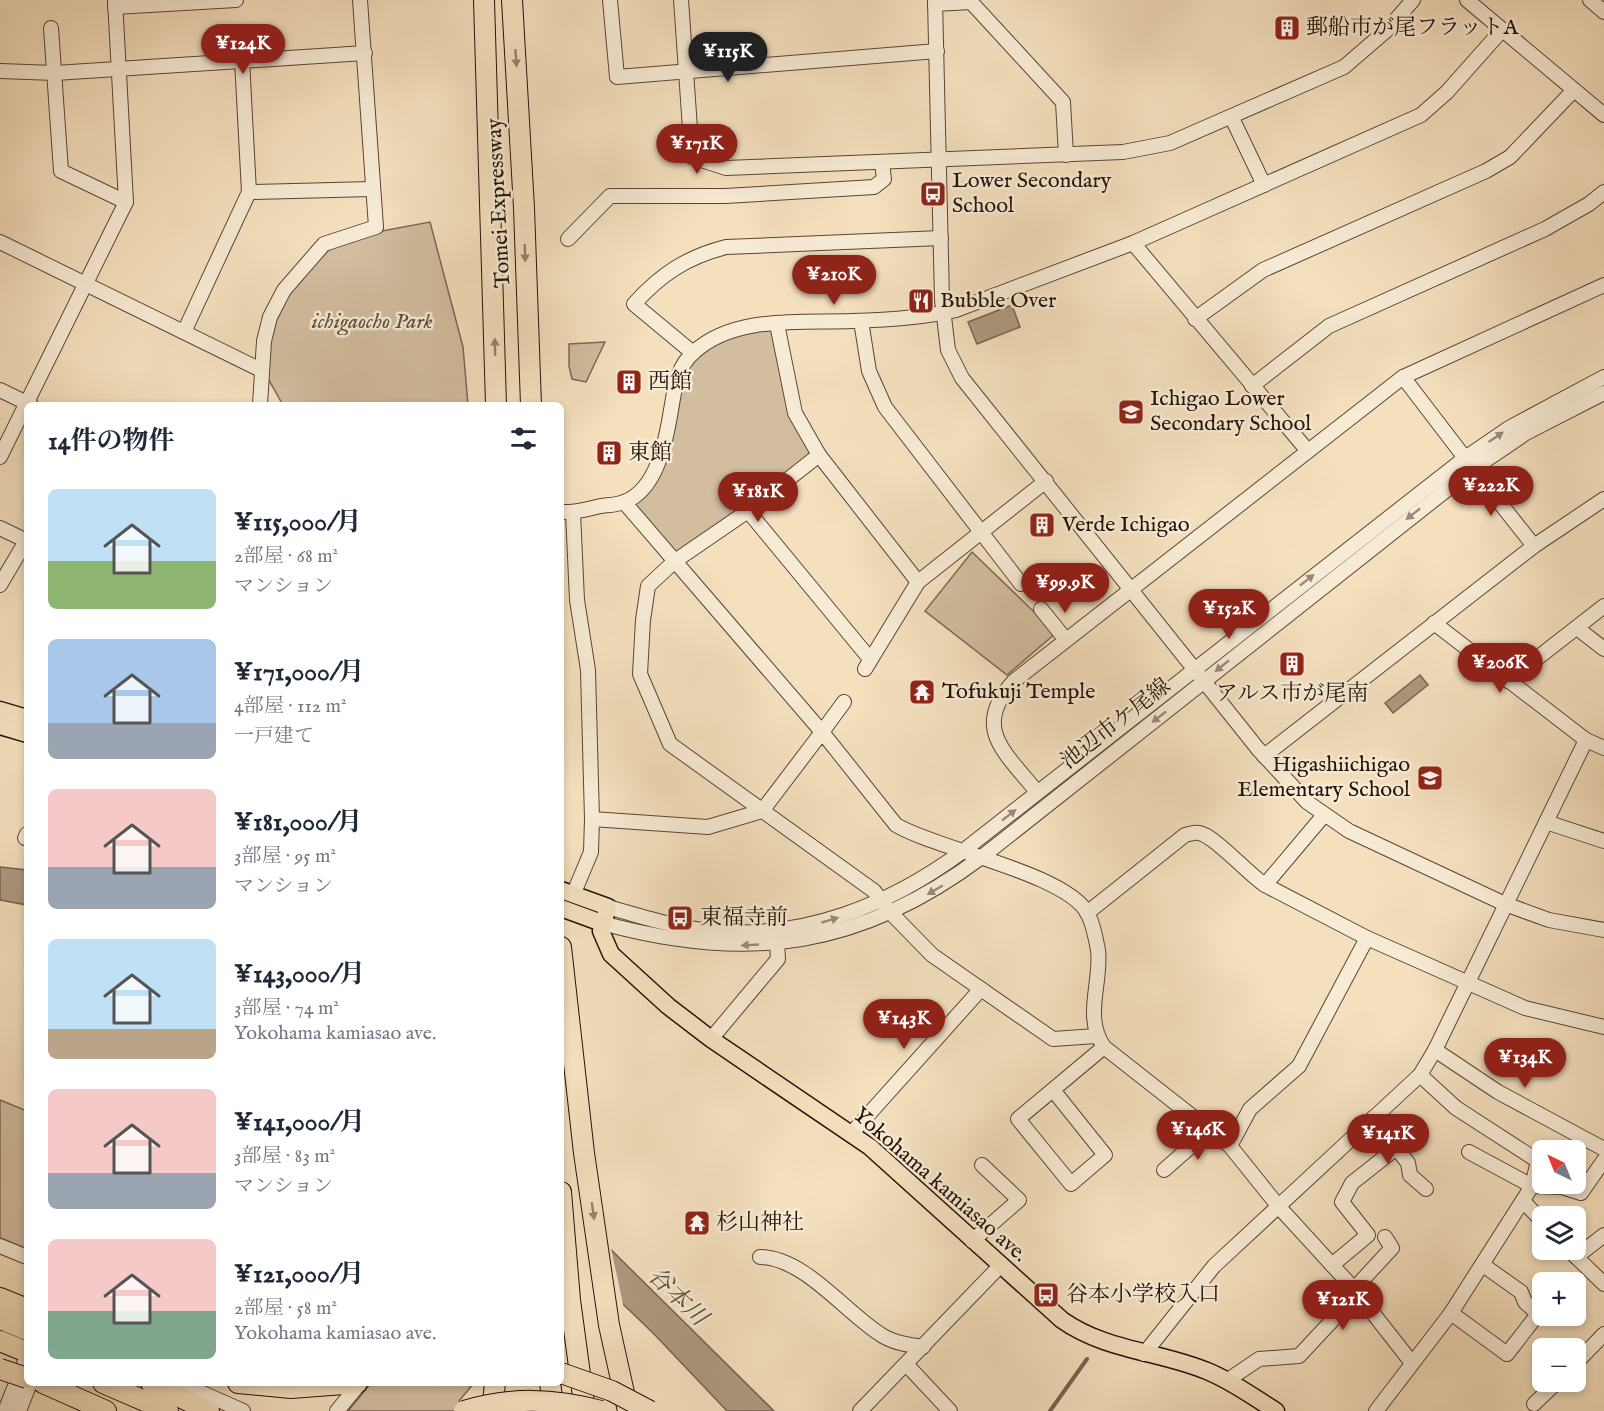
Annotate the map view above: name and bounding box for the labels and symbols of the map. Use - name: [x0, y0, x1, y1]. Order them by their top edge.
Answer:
- building icon: 郵船市が尾フラットA: [1272, 13, 1302, 43]
- place label: 郵船市が尾フラットA: [1306, 14, 1520, 42]
- pin: ¥124K: [201, 24, 285, 75]
- pin: ¥115K: [686, 32, 770, 83]
- one-way arrow: [511, 49, 520, 68]
- street label: Tomei Expressway: [481, 117, 517, 288]
- pin: ¥171K: [655, 124, 739, 175]
- place label: Lower Secondary School: [952, 167, 1111, 220]
- bus stop icon: Lower Secondary School: [918, 179, 948, 209]
- one-way arrow: [521, 244, 530, 263]
- pin: ¥210K: [792, 255, 876, 306]
- restaurant icon: Bubble Over: [906, 286, 936, 316]
- place label: Bubble Over: [940, 287, 1056, 315]
- park label: ichigaocho Park: [311, 308, 433, 336]
- one-way arrow: [490, 337, 500, 356]
- building icon: 西館: [614, 367, 644, 397]
- place label: 西館: [648, 368, 692, 396]
- place label: Ichigao Lower Secondary School: [1150, 385, 1311, 438]
- school or university icon: Ichigao Lower Secondary School: [1116, 397, 1146, 427]
- one-way arrow: [1488, 432, 1504, 443]
- building icon: 東館: [594, 438, 624, 468]
- place label: 東館: [628, 439, 672, 467]
- pin: ¥222K: [1449, 466, 1533, 517]
- pin: ¥181K: [716, 472, 800, 523]
- one-way arrow: [1406, 508, 1422, 520]
- building icon: Verde Ichigao: [1027, 510, 1057, 540]
- place label: Verde Ichigao: [1061, 511, 1190, 539]
- pin: ¥99.9K: [1016, 563, 1114, 614]
- one-way arrow: [1300, 575, 1315, 587]
- pin: ¥152K: [1187, 589, 1271, 640]
- pin: ¥206K: [1458, 643, 1542, 694]
- building icon: アルス市が尾南: [1277, 649, 1307, 679]
- one-way arrow: [1215, 659, 1230, 672]
- street label: 池辺市ケ尾線: [1055, 672, 1177, 776]
- temple icon: Tofukuji Temple: [907, 677, 937, 707]
- place label: Tofukuji Temple: [942, 678, 1095, 706]
- place label: アルス市が尾南: [1216, 680, 1368, 708]
- one-way arrow: [1151, 710, 1166, 722]
- place label: Higashiichigao Elementary School: [1237, 751, 1410, 804]
- school or university icon: Higashiichigao Elementary School: [1415, 763, 1445, 793]
- one-way arrow: [1001, 809, 1016, 821]
- one-way arrow: [927, 884, 943, 895]
- bus stop icon: 東福寺前: [665, 903, 695, 933]
- place label: 東福寺前: [700, 904, 788, 932]
- one-way arrow: [821, 915, 839, 924]
- one-way arrow: [741, 940, 760, 949]
- pin: ¥143K: [862, 999, 946, 1050]
- pin: ¥134K: [1483, 1038, 1567, 1089]
- street label: Yokohama kamiasao ave.: [847, 1101, 1033, 1269]
- pin: ¥146K: [1156, 1110, 1240, 1161]
- pin: ¥141K: [1346, 1114, 1430, 1165]
- north arrow: [1532, 1140, 1586, 1194]
- one-way arrow: [588, 1201, 597, 1220]
- temple icon: 杉山神社: [682, 1208, 712, 1238]
- place label: 杉山神社: [716, 1209, 804, 1237]
- water label: 谷本川: [640, 1261, 716, 1335]
- bus stop icon: 谷本小学校入口: [1031, 1280, 1061, 1310]
- pin: ¥121K: [1301, 1280, 1385, 1331]
- place label: 谷本小学校入口: [1066, 1281, 1220, 1309]

